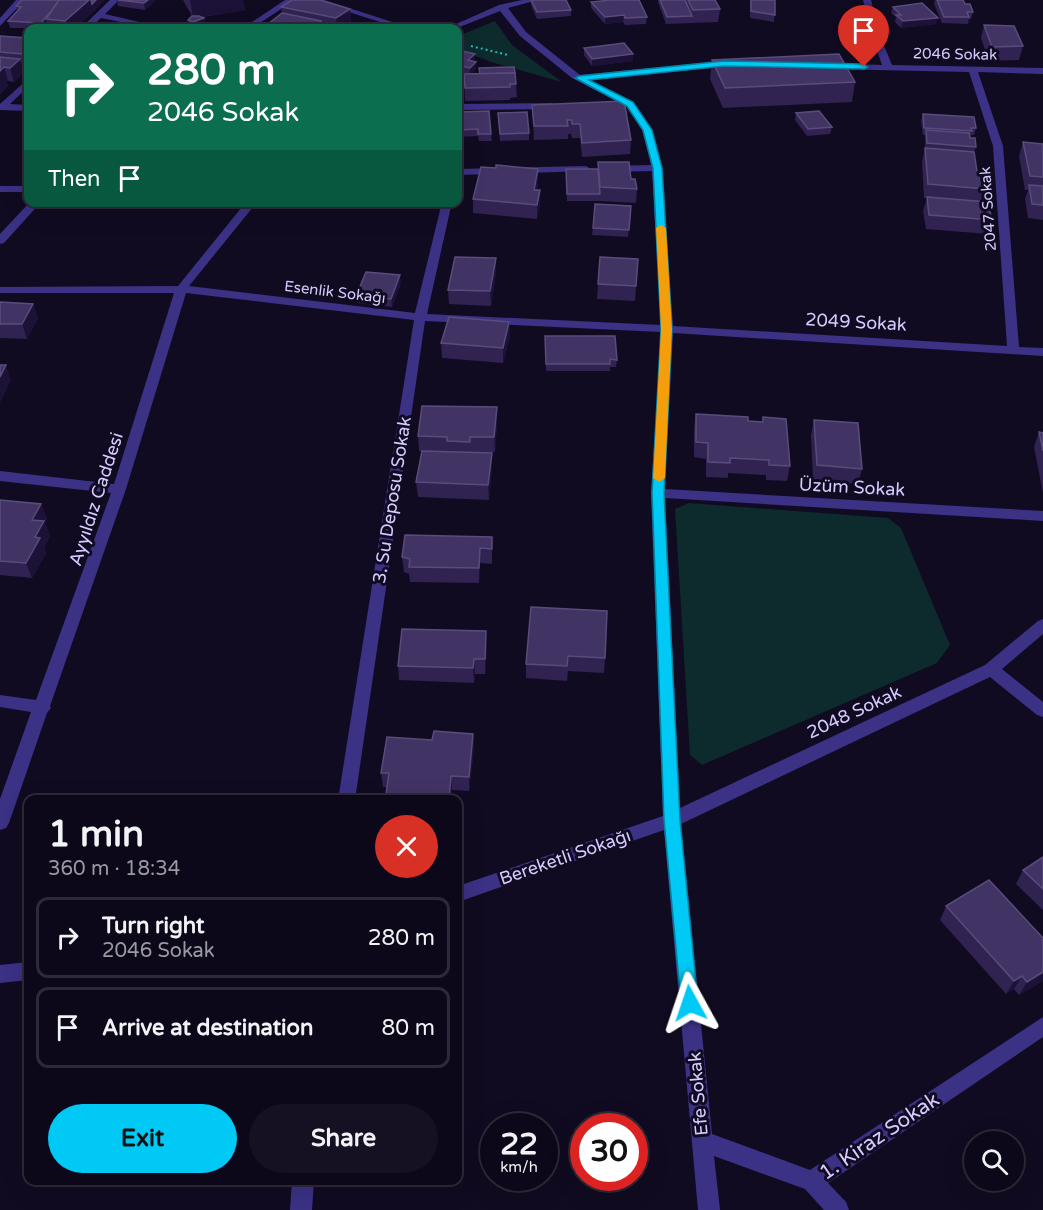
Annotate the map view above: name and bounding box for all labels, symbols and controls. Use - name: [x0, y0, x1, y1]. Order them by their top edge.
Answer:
- pin: [838, 5, 889, 67]
- icon: arrive: [847, 14, 880, 47]
- street label: 2046 Sokak: [913, 44, 997, 64]
- text: 280 m: [147, 45, 276, 96]
- icon: right: [48, 48, 126, 126]
- text: 2046 Sokak: [147, 96, 299, 129]
- icon: arrive: [113, 162, 146, 195]
- text: Then: [48, 166, 101, 192]
- street label: 2047 Sokak: [976, 166, 1000, 252]
- street label: Esenlik Sokağı: [283, 277, 387, 307]
- street label: 2049 Sokak: [805, 308, 907, 336]
- street label: 3. Su Deposu Sokak: [368, 415, 416, 585]
- street label: Ayyıldız Caddesi: [64, 429, 128, 569]
- street label: Üzüm Sokak: [798, 473, 906, 501]
- street label: 2048 Sokak: [803, 681, 905, 743]
- text: 1 min: [48, 813, 144, 856]
- button: close: [375, 815, 438, 878]
- street label: Bereketli Sokağı: [496, 824, 634, 890]
- text: 360 m · 18:34: [48, 857, 180, 881]
- text: Turn right: [102, 913, 204, 939]
- icon: right: [51, 921, 84, 954]
- text: 280 m: [368, 925, 435, 951]
- text: 2046 Sokak: [102, 939, 215, 963]
- position arrow: [658, 971, 722, 1035]
- icon: arrive: [51, 1011, 84, 1044]
- text: Arrive at destination: [102, 1015, 313, 1041]
- text: 80 m: [381, 1015, 435, 1041]
- street label: Efe Sokak: [683, 1051, 713, 1137]
- street label: 1. Kiraz Sokak: [815, 1087, 944, 1186]
- button: Exit: [48, 1104, 237, 1173]
- button: Share: [249, 1104, 438, 1173]
- speed limit sign: 30: [570, 1113, 648, 1191]
- text: 22: [500, 1126, 538, 1163]
- map controls: [964, 1131, 1024, 1191]
- button: search: [964, 1131, 1024, 1191]
- text: km/h: [500, 1158, 538, 1176]

